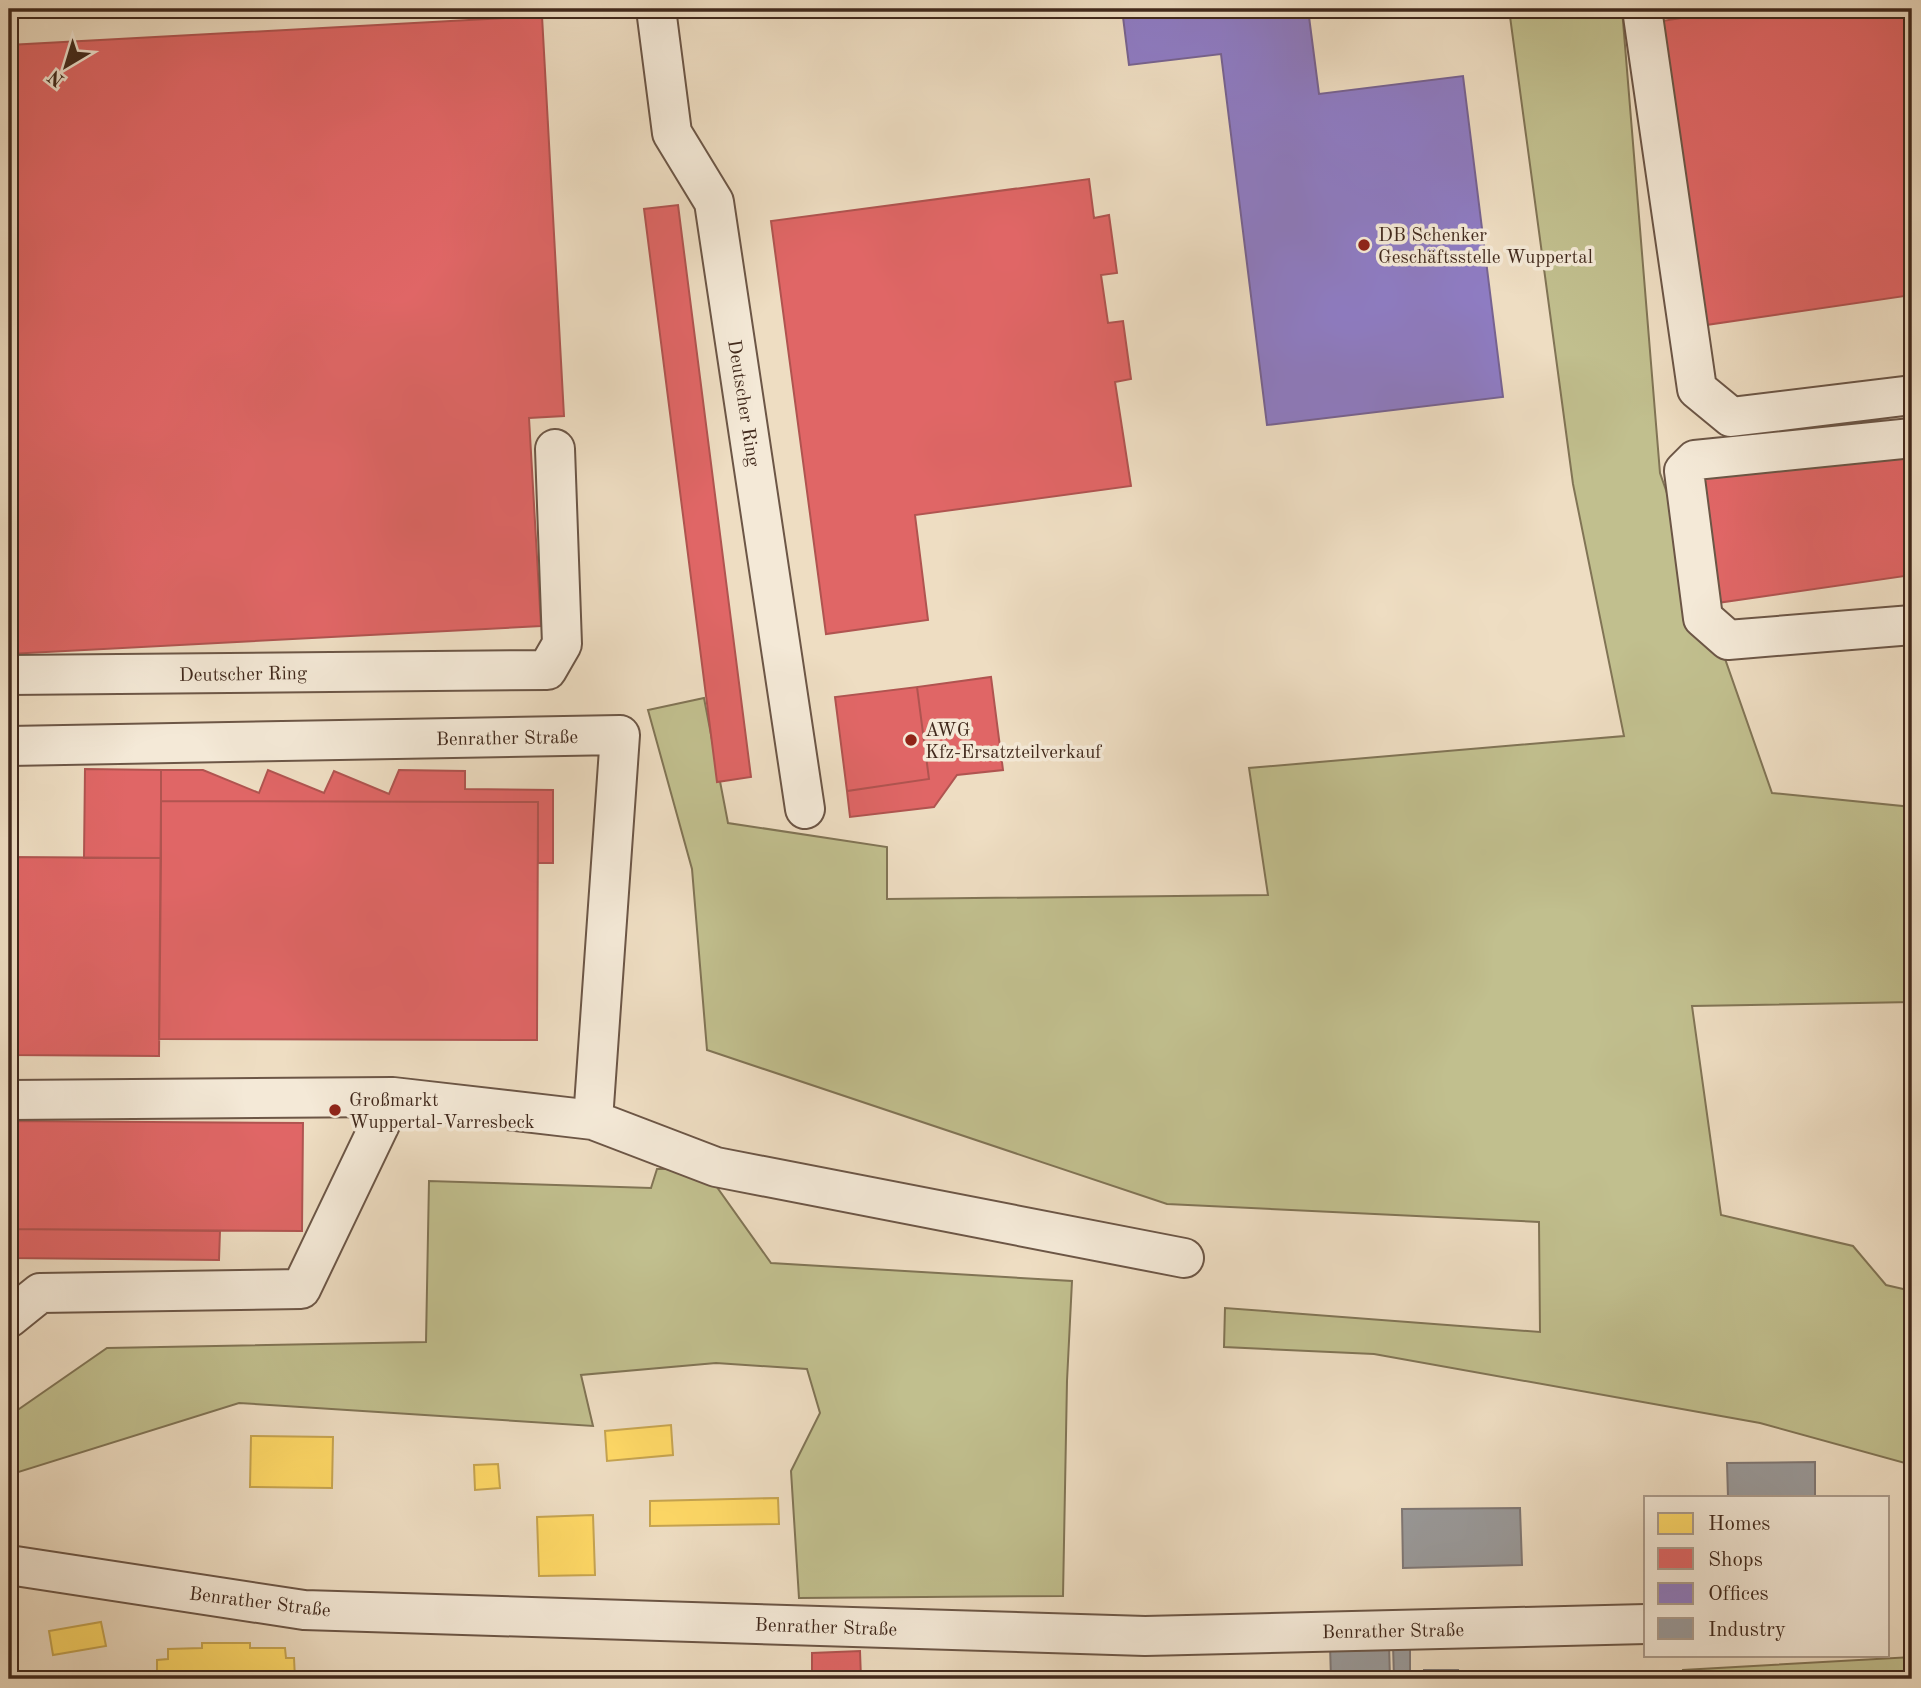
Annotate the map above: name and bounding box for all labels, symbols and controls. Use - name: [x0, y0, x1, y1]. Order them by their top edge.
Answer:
- north arrow: [32, 32, 102, 102]
- text: N: [45, 65, 69, 89]
- place label: DB Schenker Geschäftsstelle Wuppertal: [1378, 227, 1593, 268]
- marker: DB Schenker Geschäftsstelle Wuppertal: [1356, 237, 1372, 253]
- street label: Deutscher Ring: [723, 339, 762, 469]
- street label: Deutscher Ring: [179, 665, 308, 686]
- place label: AWG Kfz-Ersatzteilverkauf: [925, 722, 1102, 763]
- street label: Benrather Straße: [436, 729, 578, 750]
- marker: AWG Kfz-Ersatzteilverkauf: [903, 732, 919, 748]
- place label: Großmarkt Wuppertal-Varresbeck: [349, 1092, 535, 1133]
- marker: Großmarkt Wuppertal-Varresbeck: [327, 1102, 343, 1118]
- legend: [1644, 1496, 1890, 1656]
- text: Homes: [1708, 1514, 1770, 1535]
- text: Shops: [1708, 1550, 1763, 1571]
- text: Offices: [1708, 1584, 1769, 1605]
- street label: Benrather Straße: [188, 1585, 332, 1622]
- street label: Benrather Straße: [754, 1617, 897, 1640]
- text: Industry: [1708, 1620, 1786, 1641]
- street label: Benrather Straße: [1322, 1622, 1464, 1643]

